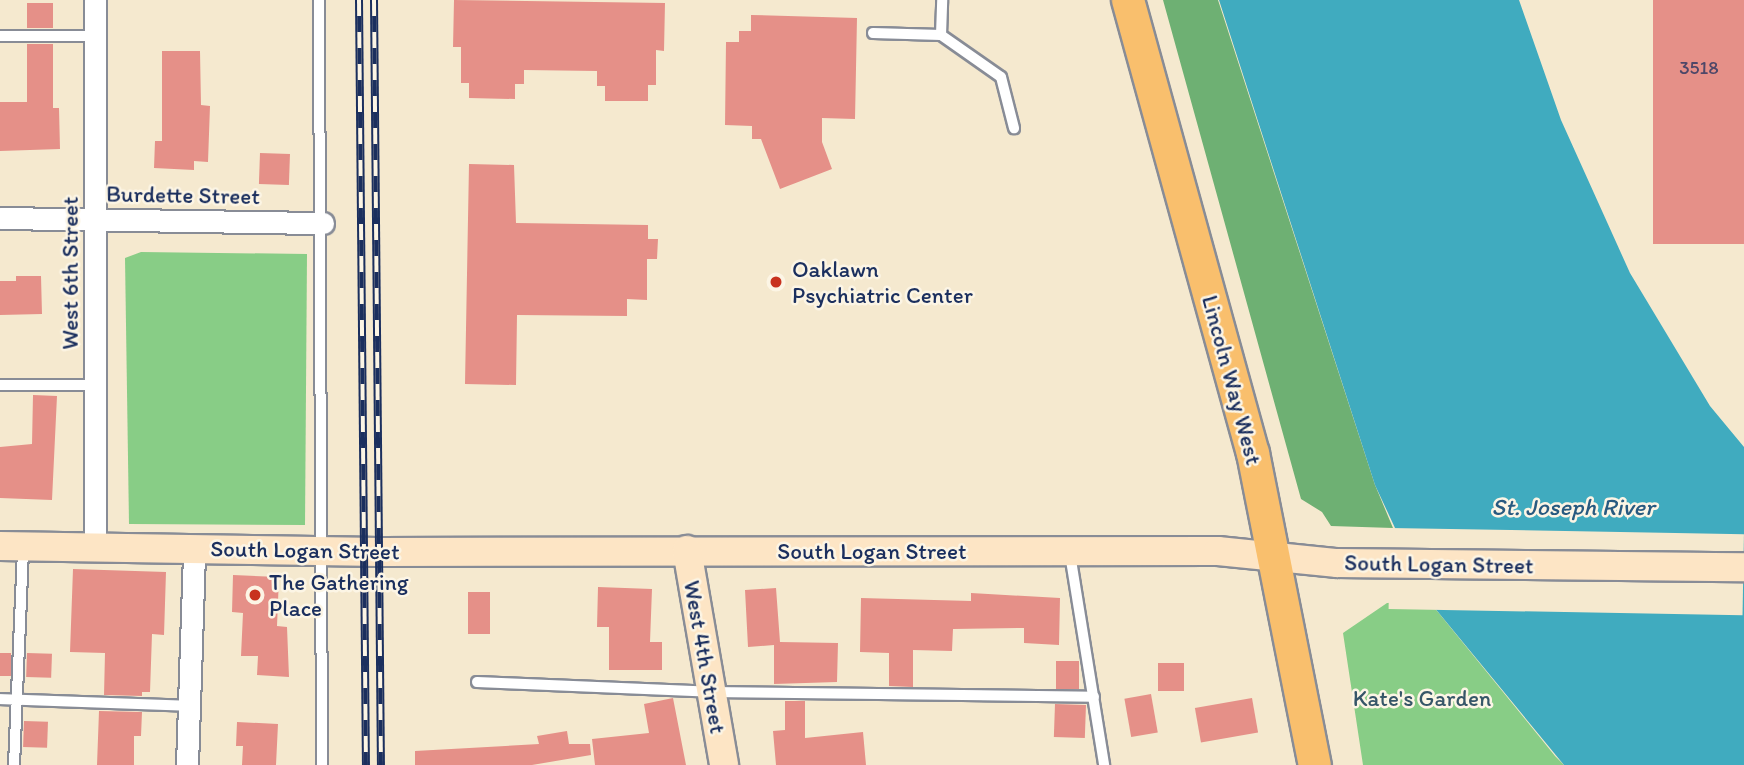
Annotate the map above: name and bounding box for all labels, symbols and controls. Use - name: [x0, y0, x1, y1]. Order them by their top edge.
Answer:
- house number: 3518: [1679, 57, 1719, 79]
- street label: Burdette Street: [106, 180, 260, 210]
- street label: West 6th Street: [56, 197, 84, 349]
- place label: Oaklawn Psychiatric Center: [792, 255, 973, 309]
- marker: Oaklawn Psychiatric Center: [766, 272, 786, 292]
- street label: Lincoln Way West: [1196, 293, 1268, 467]
- water label: St. Joseph River: [1492, 493, 1654, 521]
- street label: South Logan Street: [211, 535, 399, 565]
- street label: South Logan Street: [778, 537, 966, 565]
- street label: South Logan Street: [1345, 549, 1533, 579]
- place label: The Gathering Place: [269, 568, 409, 622]
- street label: West 4th Street: [678, 579, 732, 735]
- marker: The Gathering Place: [247, 587, 263, 603]
- park label: Kate's Garden: [1352, 684, 1492, 712]

